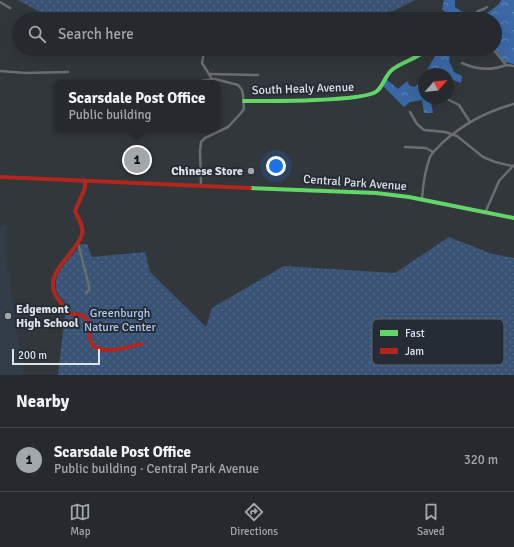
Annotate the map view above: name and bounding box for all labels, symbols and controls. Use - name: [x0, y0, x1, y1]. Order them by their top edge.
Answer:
- search box: [12, 12, 502, 56]
- icon: search: [26, 23, 48, 45]
- text: Search here: [58, 25, 134, 43]
- north arrow: [418, 68, 454, 104]
- popup: [54, 80, 220, 132]
- street label: South Healy Avenue: [252, 80, 354, 98]
- text: Scarsdale Post Office: [69, 89, 206, 107]
- text: Public building: [69, 107, 151, 123]
- pin: 1: [124, 145, 150, 175]
- your location: [266, 156, 286, 176]
- place label: Chinese Store: [171, 164, 243, 179]
- marker: Chinese Store: [246, 166, 256, 176]
- street label: Central Park Avenue: [303, 172, 407, 194]
- place label: Edgemont High School: [16, 302, 79, 331]
- park label: Greenburgh Nature Center: [84, 306, 157, 335]
- marker: Edgemont High School: [3, 311, 13, 321]
- legend: [372, 319, 504, 365]
- text: Fast: [405, 327, 425, 340]
- text: Jam: [405, 345, 424, 358]
- scale bar: [12, 347, 100, 366]
- text: 200 m: [18, 349, 47, 362]
- text: Nearby: [16, 391, 69, 412]
- text: Scarsdale Post Office: [54, 443, 191, 461]
- text: 1: [25, 452, 33, 468]
- text: 320 m: [464, 452, 498, 468]
- text: Public building · Central Park Avenue: [54, 461, 259, 477]
- tab: Map: [69, 501, 91, 538]
- tab: Directions: [230, 501, 278, 538]
- tab: Saved: [417, 501, 445, 538]

